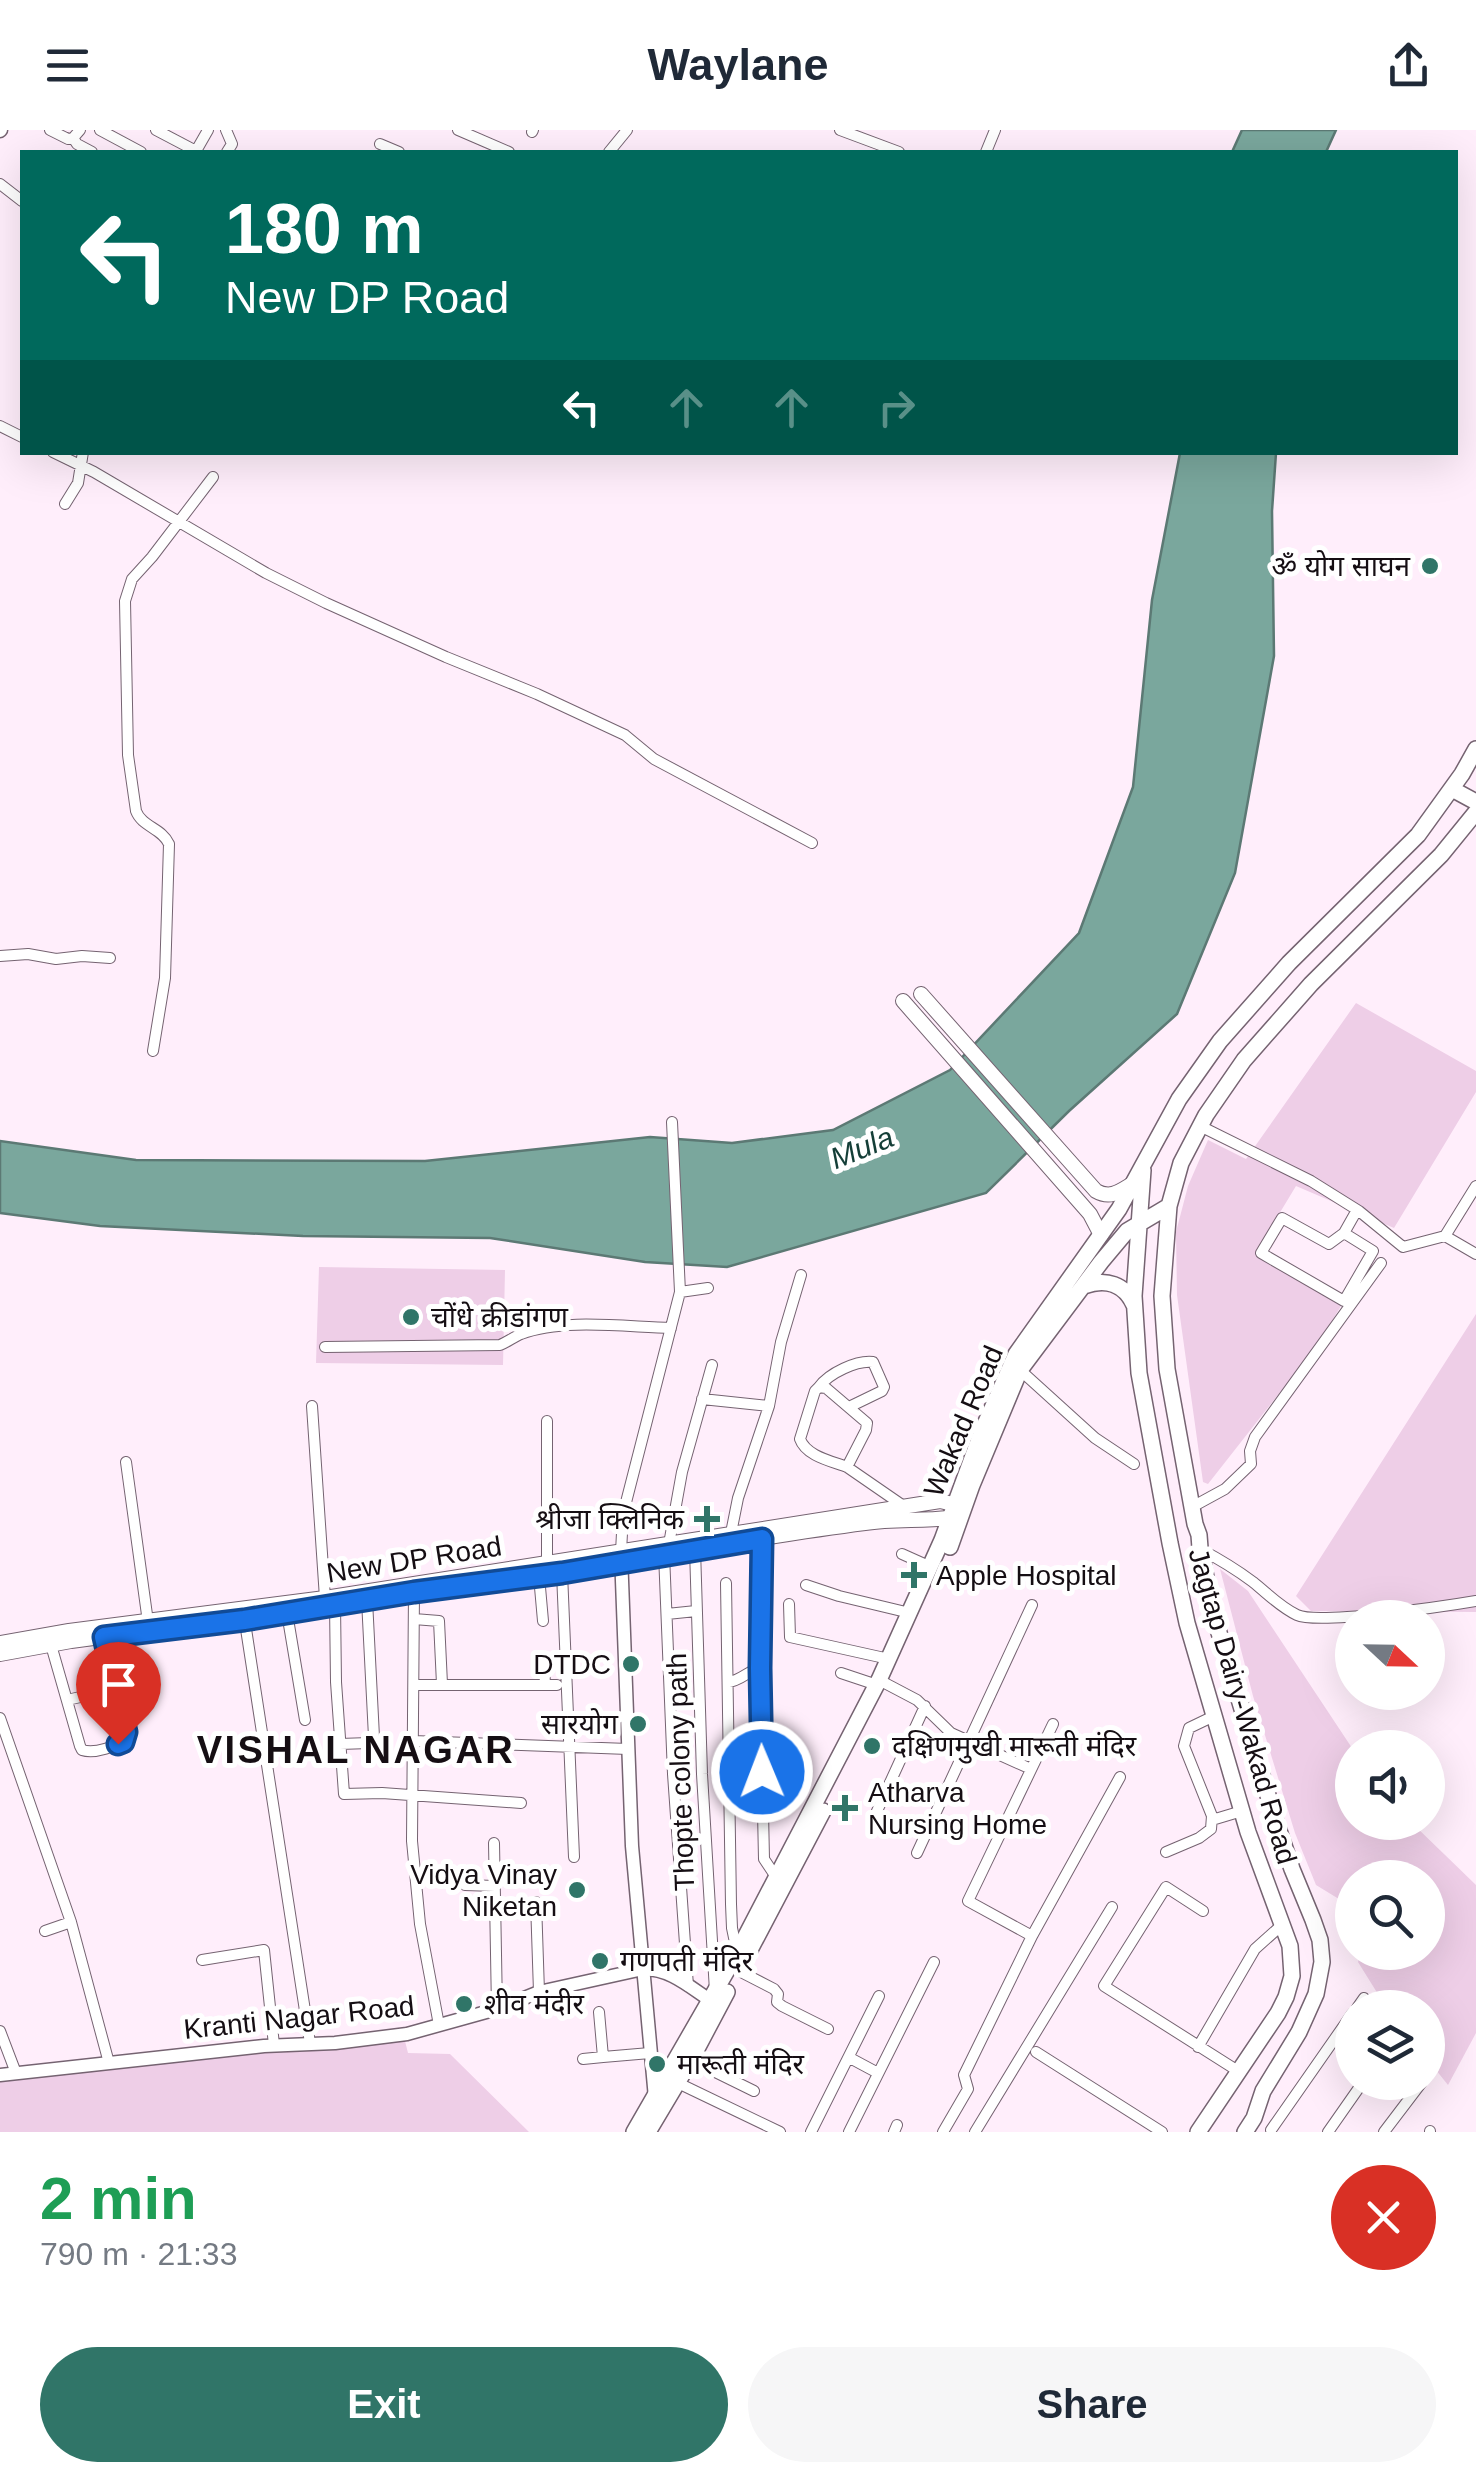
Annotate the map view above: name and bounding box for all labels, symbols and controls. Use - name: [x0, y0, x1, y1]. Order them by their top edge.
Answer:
- icon: menu: [40, 38, 95, 93]
- icon: share: [1381, 38, 1436, 93]
- text: Waylane: [648, 39, 828, 90]
- icon: left: [60, 190, 190, 320]
- text: 180 m: [225, 190, 423, 268]
- text: New DP Road: [225, 272, 509, 323]
- icon: left: [554, 380, 609, 435]
- icon: ahead: [659, 380, 714, 435]
- icon: ahead: [764, 380, 819, 435]
- icon: right: [869, 380, 924, 435]
- place label: ॐ योग साघन: [1271, 550, 1410, 582]
- marker: ॐ योग साघन: [1419, 555, 1441, 577]
- water label: Mula: [825, 1120, 898, 1175]
- place label: चोंधे क्रीडांगण: [431, 1301, 569, 1333]
- marker: चोंधे क्रीडांगण: [400, 1306, 422, 1328]
- street label: Wakad Road: [918, 1341, 1009, 1501]
- place label: श्रीजा क्लिनिक: [535, 1503, 684, 1535]
- marker: श्रीजा क्लिनिक: [694, 1506, 720, 1532]
- street label: New DP Road: [324, 1530, 504, 1589]
- street label: Jagtap Dairy-Wakad Road: [1183, 1545, 1303, 1868]
- place label: Apple Hospital: [936, 1560, 1117, 1591]
- marker: Apple Hospital: [901, 1562, 927, 1588]
- north arrow: [1335, 1600, 1445, 1710]
- map controls: [1335, 1600, 1445, 2100]
- pin: [76, 1642, 161, 1745]
- place label: DTDC: [533, 1649, 611, 1680]
- street label: Thopte colony path: [661, 1652, 700, 1892]
- marker: DTDC: [620, 1653, 642, 1675]
- icon: arrive: [91, 1657, 146, 1712]
- place label: सारयोग: [541, 1708, 619, 1740]
- marker: सारयोग: [627, 1713, 649, 1735]
- position arrow: [710, 1720, 814, 1824]
- district label: VISHAL NAGAR: [197, 1729, 515, 1771]
- place label: दक्षिणमुखी मारूती मंदिर: [892, 1730, 1137, 1764]
- button: sound: [1335, 1730, 1445, 1840]
- marker: दक्षिणमुखी मारूती मंदिर: [861, 1735, 883, 1757]
- place label: Atharva Nursing Home: [868, 1777, 1047, 1840]
- marker: Atharva Nursing Home: [832, 1795, 858, 1821]
- place label: Vidya Vinay Niketan: [410, 1859, 557, 1922]
- button: search: [1335, 1860, 1445, 1970]
- marker: Vidya Vinay Niketan: [566, 1879, 588, 1901]
- place label: गणपती मंदिर: [620, 1945, 754, 1977]
- marker: गणपती मंदिर: [589, 1950, 611, 1972]
- place label: शीव मंदीर: [484, 1988, 585, 2020]
- street label: Kranti Nagar Road: [182, 1990, 416, 2045]
- button: layers: [1335, 1990, 1445, 2100]
- marker: शीव मंदीर: [453, 1993, 475, 2015]
- place label: मारूती मंदिर: [677, 2048, 805, 2080]
- marker: मारूती मंदिर: [646, 2053, 668, 2075]
- text: 2 min: [40, 2165, 197, 2232]
- button: close: [1331, 2165, 1436, 2270]
- text: 790 m · 21:33: [40, 2236, 237, 2272]
- button: Exit: [40, 2347, 728, 2462]
- button: Share: [748, 2347, 1436, 2462]

